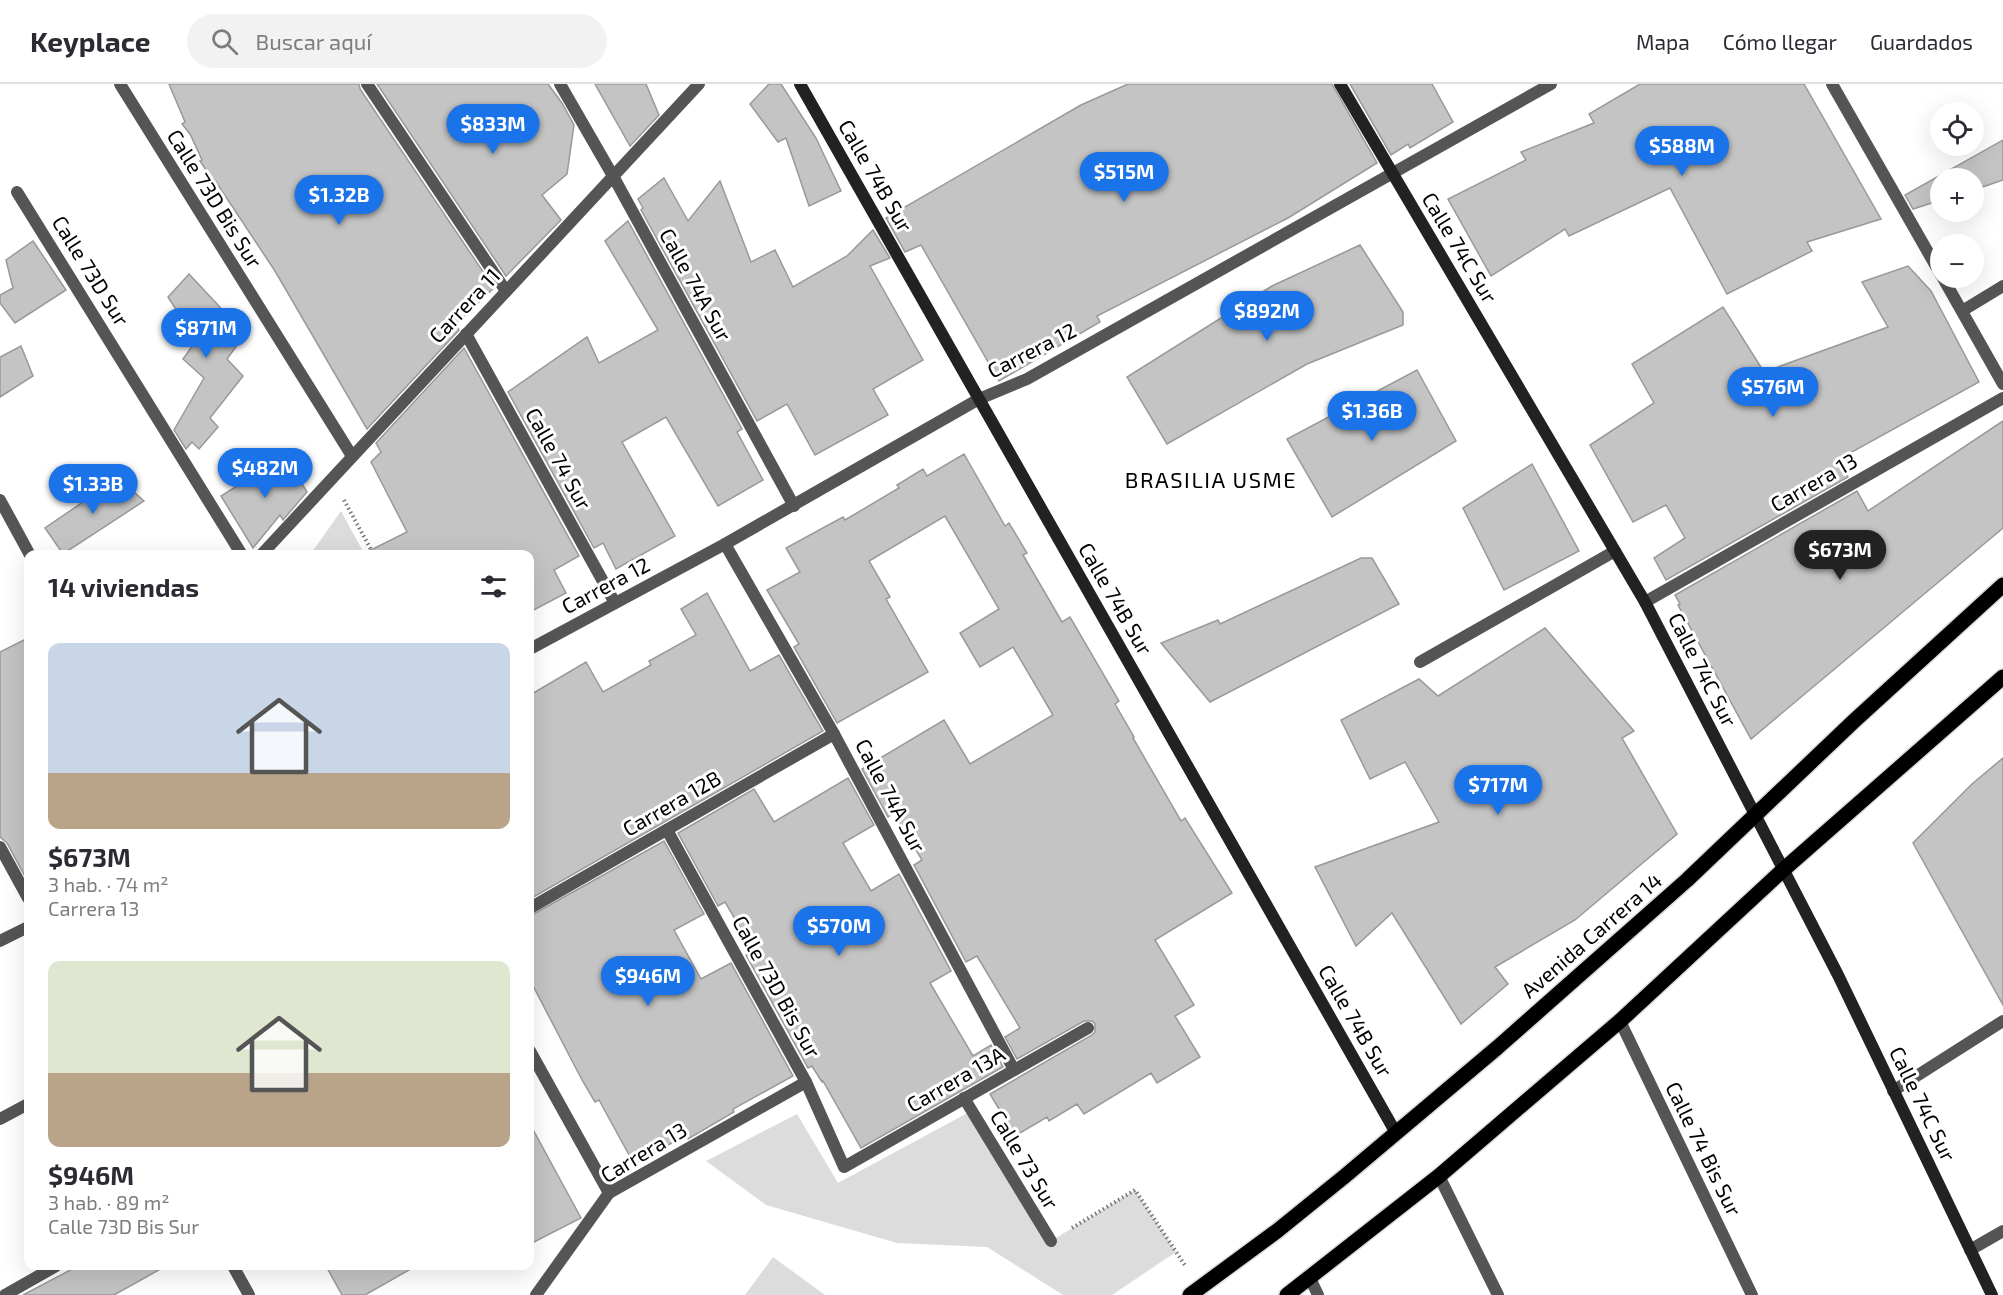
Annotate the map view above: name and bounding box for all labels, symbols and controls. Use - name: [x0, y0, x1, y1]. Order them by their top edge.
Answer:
- search box: [187, 14, 607, 68]
- text: Keyplace: [30, 24, 151, 58]
- icon: search: [208, 25, 241, 58]
- text: Buscar aquí: [256, 28, 372, 54]
- text: Mapa: [1636, 29, 1690, 54]
- text: Cómo llegar: [1723, 29, 1837, 54]
- text: Guardados: [1870, 29, 1973, 54]
- map controls: [1930, 102, 1984, 288]
- button: locate: [1930, 102, 1984, 156]
- pin: $833M: [451, 104, 535, 155]
- text: $833M: [460, 111, 526, 135]
- street label: Calle 74B Sur: [834, 115, 919, 236]
- street label: Calle 73D Bis Sur: [163, 124, 268, 273]
- pin: $588M: [1640, 126, 1724, 177]
- text: $588M: [1649, 133, 1715, 157]
- pin: $515M: [1082, 152, 1166, 203]
- text: $515M: [1094, 159, 1154, 183]
- button: +: [1930, 168, 1984, 222]
- pin: $1.32B: [290, 175, 388, 226]
- text: $1.32B: [309, 182, 369, 206]
- street label: Calle 74C Sur: [1418, 187, 1503, 307]
- street label: Calle 73D Sur: [48, 211, 135, 330]
- street label: Calle 74A Sur: [655, 224, 738, 346]
- button: −: [1930, 234, 1984, 288]
- street label: Carrera 11: [423, 263, 505, 347]
- pin: $892M: [1225, 291, 1309, 342]
- text: $892M: [1234, 298, 1300, 322]
- pin: $871M: [164, 308, 248, 359]
- text: $871M: [175, 315, 237, 339]
- street label: Carrera 12: [983, 317, 1080, 383]
- pin: $576M: [1731, 367, 1815, 418]
- text: $576M: [1741, 374, 1805, 398]
- pin: $1.36B: [1323, 391, 1421, 442]
- text: $1.36B: [1341, 398, 1403, 422]
- street label: Calle 74 Sur: [521, 403, 598, 514]
- street label: Carrera 13: [1765, 447, 1861, 517]
- pin: $482M: [223, 448, 307, 499]
- text: $482M: [232, 455, 298, 479]
- pin: $1.33B: [44, 464, 142, 515]
- district label: BRASILIA USME: [1125, 466, 1297, 492]
- text: $1.33B: [63, 471, 123, 495]
- pin: $673M: [1798, 530, 1882, 581]
- text: $673M: [1808, 537, 1872, 561]
- street label: Calle 74B Sur: [1074, 538, 1159, 659]
- street label: Carrera 12: [557, 551, 654, 618]
- icon: filters: [477, 570, 510, 603]
- text: 14 viviendas: [48, 571, 199, 602]
- street label: Calle 74C Sur: [1664, 608, 1743, 731]
- icon: home: [225, 682, 333, 790]
- street label: Calle 74A Sur: [851, 734, 932, 857]
- street label: Carrera 12B: [618, 765, 725, 841]
- pin: $717M: [1456, 765, 1540, 816]
- text: $717M: [1468, 772, 1528, 796]
- text: $673M: [48, 841, 131, 872]
- street label: Avenida Carrera 14: [1516, 867, 1666, 1003]
- text: 3 hab. · 74 m²: [48, 872, 169, 896]
- text: Carrera 13: [48, 896, 139, 920]
- pin: $570M: [797, 906, 881, 957]
- street label: Calle 73D Bis Sur: [728, 911, 827, 1062]
- text: $570M: [807, 913, 871, 937]
- pin: $946M: [606, 956, 690, 1007]
- street label: Calle 74B Sur: [1314, 960, 1399, 1081]
- text: $946M: [615, 963, 681, 987]
- icon: home: [225, 1000, 333, 1108]
- street label: Carrera 13A: [902, 1041, 1009, 1117]
- street label: Calle 74C Sur: [1885, 1042, 1962, 1165]
- street label: Calle 74 Bis Sur: [1661, 1077, 1748, 1220]
- street label: Calle 73 Sur: [986, 1105, 1065, 1214]
- street label: Carrera 13: [596, 1116, 691, 1187]
- text: $946M: [48, 1159, 134, 1190]
- text: 3 hab. · 89 m²: [48, 1190, 170, 1214]
- text: Calle 73D Bis Sur: [48, 1214, 199, 1238]

